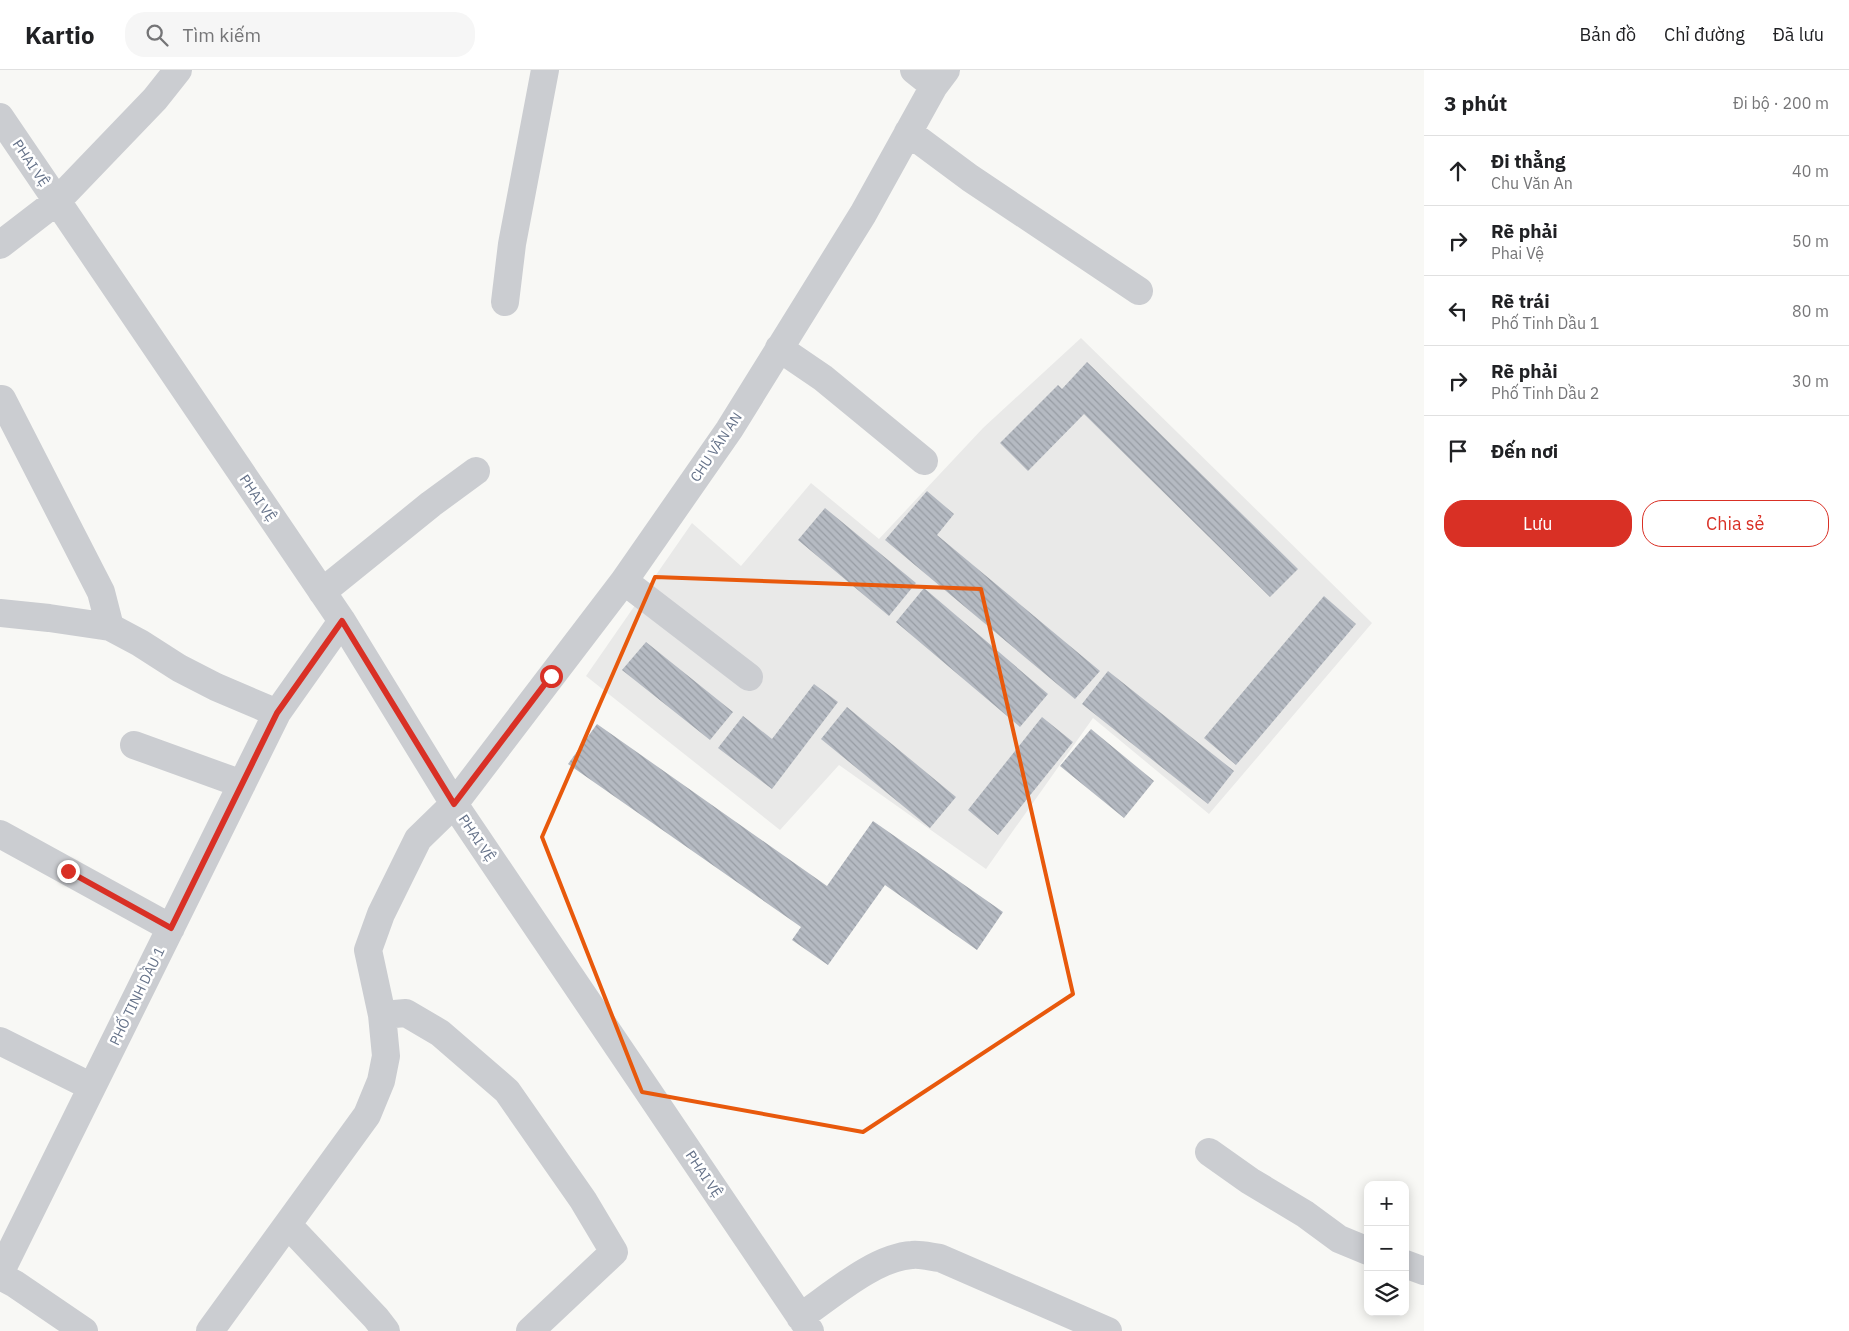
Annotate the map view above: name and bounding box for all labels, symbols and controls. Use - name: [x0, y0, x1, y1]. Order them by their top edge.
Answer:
- search box: [125, 12, 475, 57]
- text: Kartio: [25, 19, 95, 51]
- icon: search: [143, 21, 171, 49]
- text: Tìm kiếm: [183, 23, 261, 47]
- text: Bản đồ: [1580, 23, 1636, 46]
- text: Chỉ đường: [1664, 23, 1745, 46]
- text: Đã lưu: [1773, 23, 1824, 46]
- text: 3 phút: [1444, 89, 1507, 117]
- text: Đi bộ · 200 m: [1733, 93, 1829, 113]
- street label: PHAI VỆ: [9, 136, 53, 190]
- text: Đi thẳng: [1491, 149, 1565, 173]
- icon: ahead: [1444, 157, 1472, 185]
- text: 40 m: [1792, 161, 1829, 181]
- text: Chu Văn An: [1491, 173, 1573, 193]
- text: Rẽ phải: [1491, 219, 1558, 243]
- icon: right: [1444, 227, 1472, 255]
- text: 50 m: [1792, 231, 1829, 251]
- text: Phai Vệ: [1491, 243, 1544, 263]
- text: Rẽ trái: [1491, 289, 1550, 313]
- icon: left: [1444, 297, 1472, 325]
- text: 80 m: [1792, 301, 1829, 321]
- text: Phố Tinh Dầu 1: [1491, 313, 1599, 333]
- text: Rẽ phải: [1491, 359, 1558, 383]
- icon: right: [1444, 367, 1472, 395]
- text: 30 m: [1792, 371, 1829, 391]
- text: Phố Tinh Dầu 2: [1491, 383, 1599, 403]
- street label: CHU VĂN AN: [685, 408, 746, 485]
- icon: arrive: [1444, 437, 1472, 465]
- text: Đến nơi: [1491, 439, 1558, 463]
- street label: PHAI VỆ: [236, 471, 280, 525]
- button: Lưu: [1444, 500, 1632, 547]
- button: Chia sẻ: [1642, 500, 1829, 547]
- route start: [540, 665, 563, 688]
- street label: PHAI VỆ: [455, 811, 499, 865]
- route end: [57, 860, 80, 883]
- street label: PHỐ TINH DẦU 1: [103, 942, 169, 1048]
- street label: PHAI VỆ: [682, 1147, 726, 1201]
- map controls: [1364, 1181, 1409, 1316]
- button: +: [1364, 1181, 1409, 1226]
- button: −: [1364, 1226, 1409, 1271]
- button: layers: [1364, 1271, 1409, 1316]

